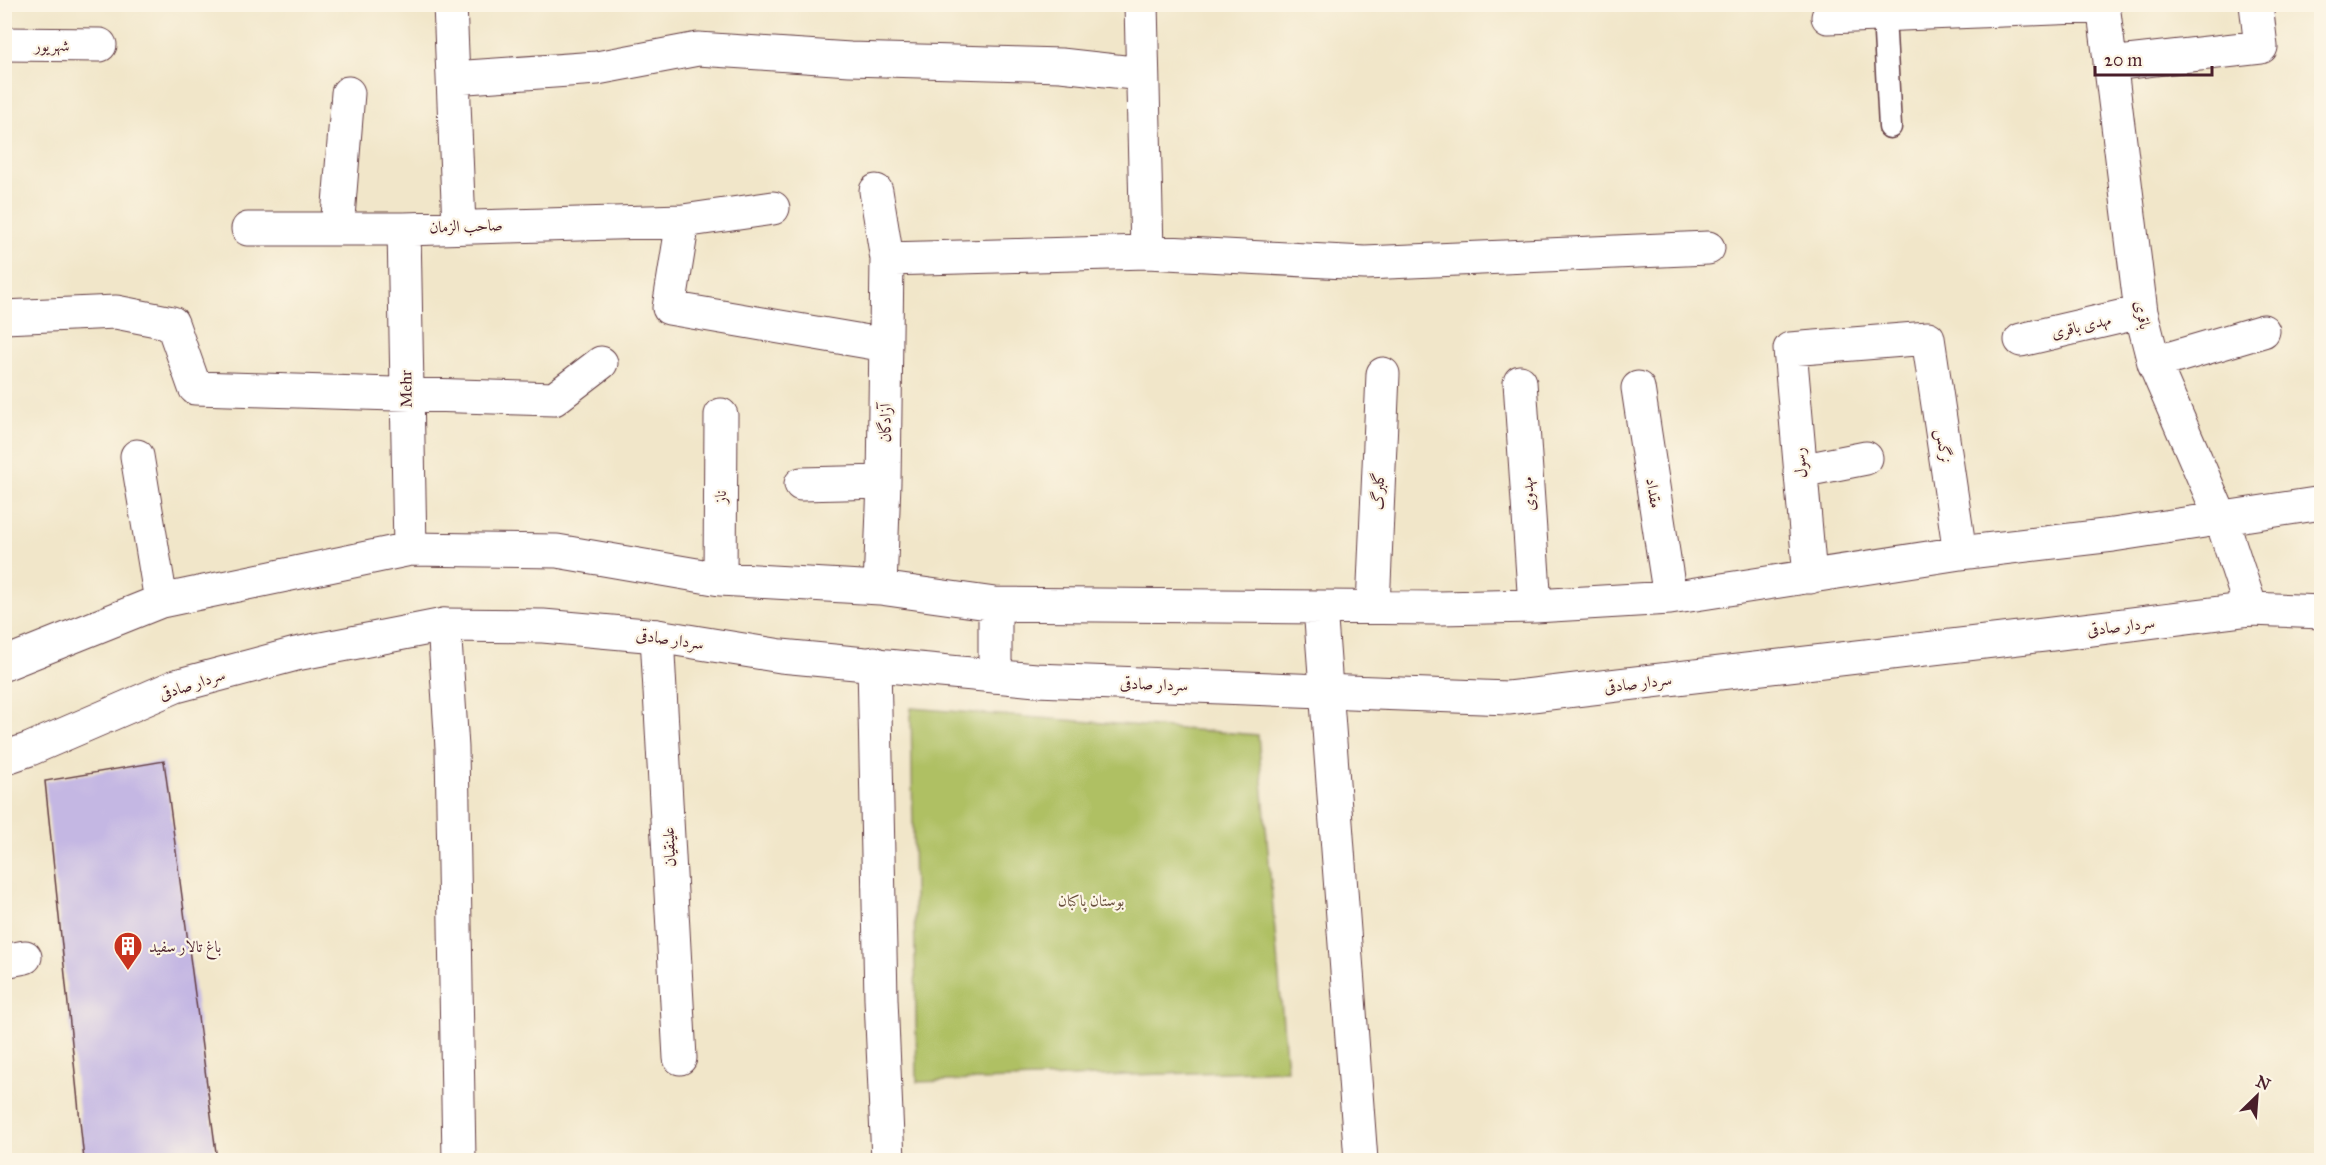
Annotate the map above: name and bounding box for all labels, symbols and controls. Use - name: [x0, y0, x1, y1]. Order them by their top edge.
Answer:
- street label: شهریور: [32, 36, 70, 56]
- scale bar: [2095, 39, 2212, 77]
- text: 20 m: [2104, 49, 2142, 71]
- street label: صاحب الزمان: [429, 215, 503, 238]
- street label: باقری: [2130, 299, 2155, 331]
- street label: مهدی باقری: [2049, 310, 2113, 343]
- street label: Mehr: [396, 370, 416, 408]
- street label: آزادگان: [875, 402, 895, 443]
- street label: نرگس: [1931, 428, 1956, 464]
- street label: رسول: [1789, 447, 1812, 479]
- street label: گلبرگ: [1368, 472, 1389, 510]
- street label: مهدوی: [1517, 476, 1540, 512]
- street label: مقداد: [1642, 476, 1666, 510]
- street label: ناز: [711, 490, 730, 506]
- street label: سردار صادقی: [2086, 612, 2156, 641]
- street label: سردار صادقی: [635, 625, 705, 654]
- street label: سردار صادقی: [157, 664, 228, 705]
- street label: سردار صادقی: [1603, 669, 1673, 698]
- street label: سردار صادقی: [1120, 673, 1188, 696]
- street label: علینقیان: [658, 827, 680, 867]
- park label: بوستان پاکبان: [1058, 891, 1124, 912]
- building icon: باغ تالار سفید: [112, 930, 144, 972]
- place label: باغ تالار سفید: [149, 937, 221, 960]
- north arrow: [2227, 1066, 2287, 1126]
- text: N: [2253, 1071, 2274, 1095]

